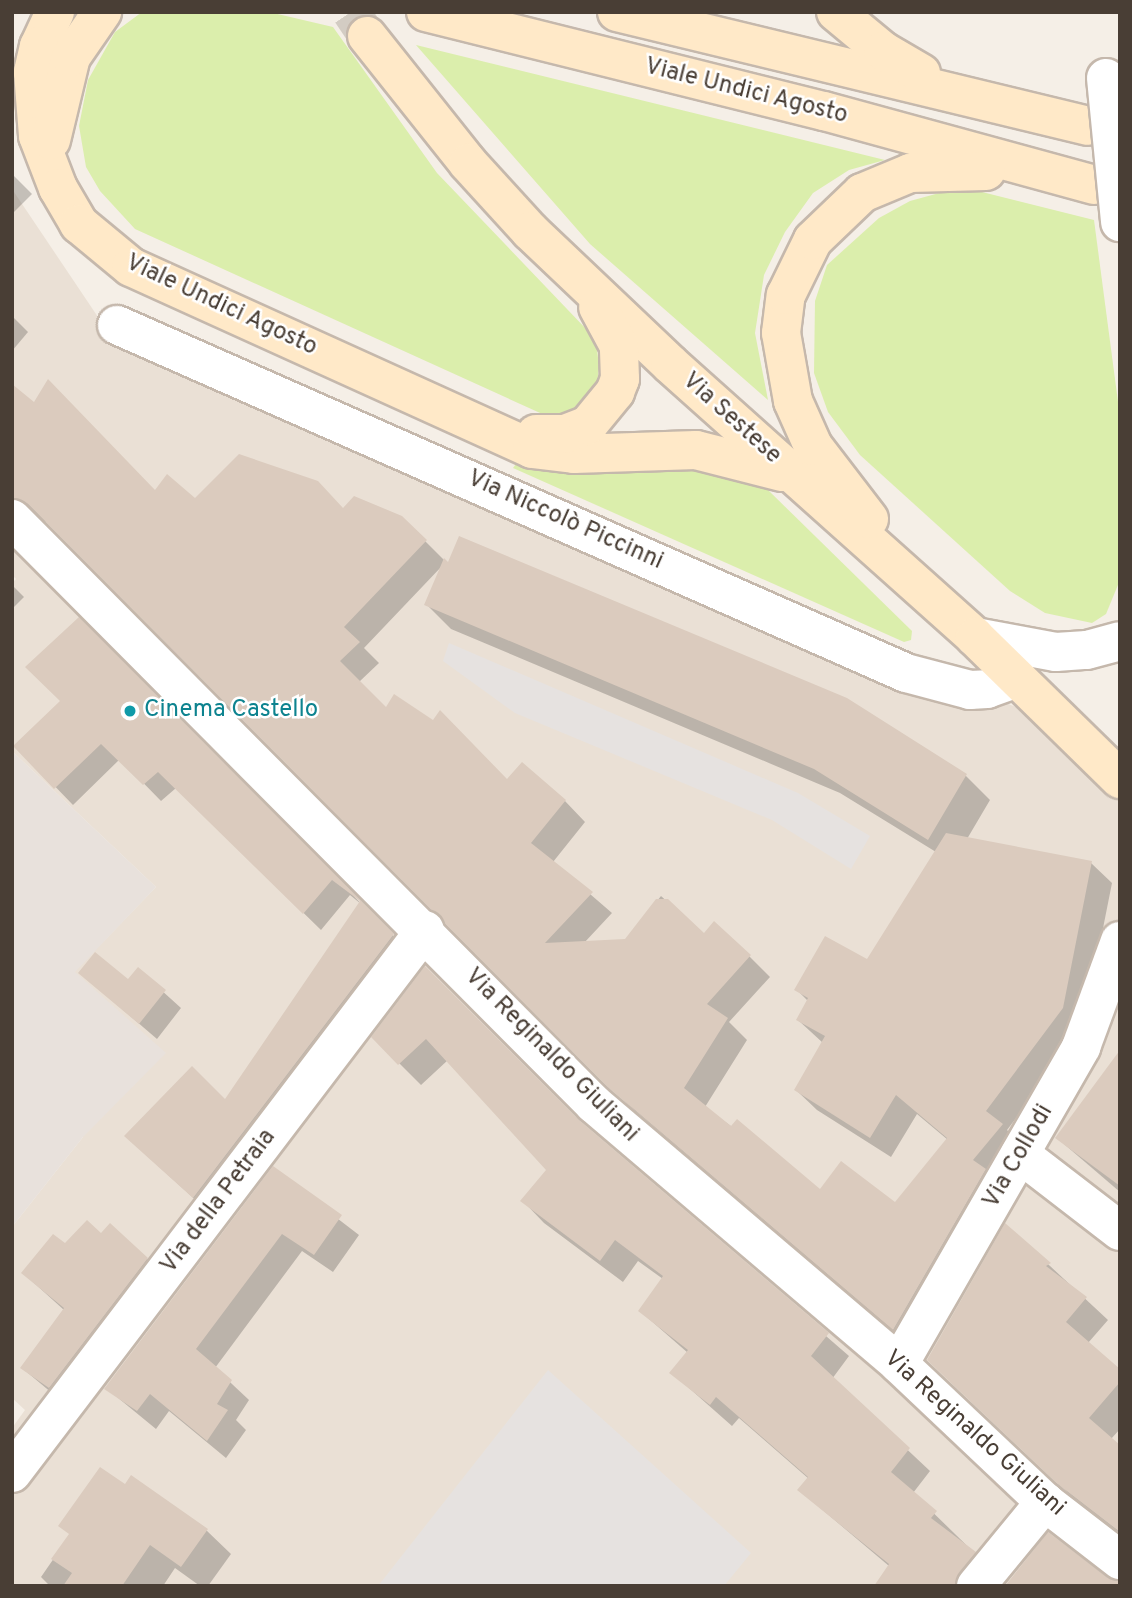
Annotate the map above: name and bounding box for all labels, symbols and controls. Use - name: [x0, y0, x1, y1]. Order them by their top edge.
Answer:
- street label: Viale Undici Agosto: [641, 53, 851, 131]
- street label: Viale Undici Agosto: [120, 249, 322, 363]
- street label: Via Sestese: [676, 367, 786, 471]
- street label: Via Niccolò Piccinni: [463, 465, 667, 577]
- place label: Cinema Castello: [144, 697, 318, 725]
- marker: Cinema Castello: [122, 703, 138, 719]
- street label: Via Reginaldo Giuliani: [458, 963, 644, 1149]
- street label: Via Collodi: [978, 1100, 1060, 1214]
- street label: Via della Petraia: [155, 1124, 283, 1280]
- street label: Via Reginaldo Giuliani: [877, 1345, 1071, 1523]

